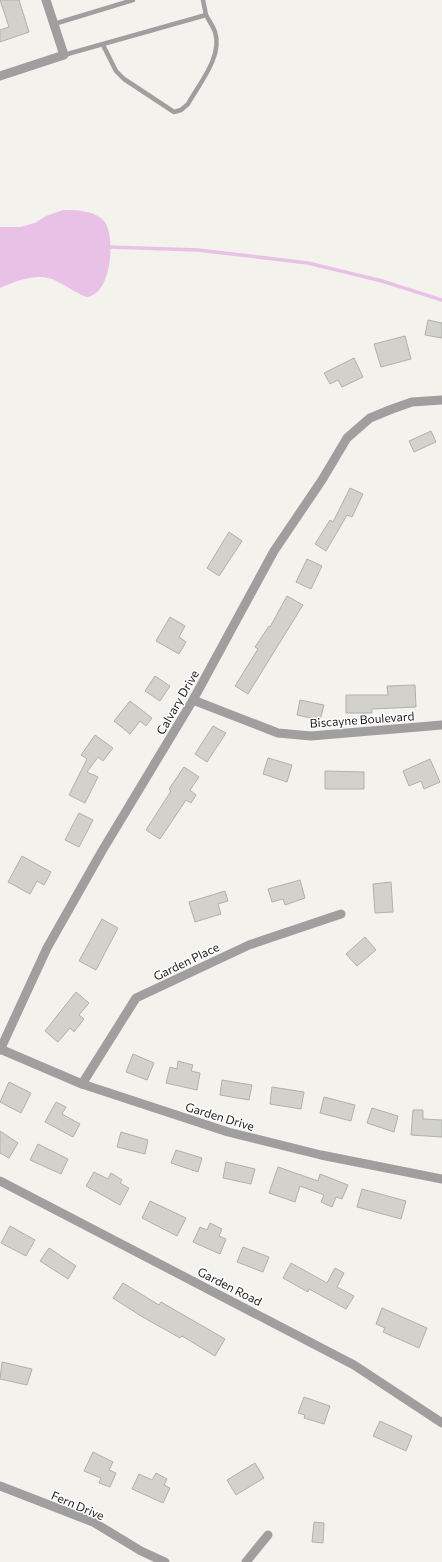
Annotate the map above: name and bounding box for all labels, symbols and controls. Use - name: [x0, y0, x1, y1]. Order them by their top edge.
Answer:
- street label: Calvary Drive: [153, 667, 201, 737]
- street label: Biscayne Boulevard: [309, 708, 415, 730]
- street label: Garden Place: [151, 939, 221, 983]
- street label: Garden Drive: [184, 1099, 256, 1133]
- street label: Garden Road: [196, 1264, 264, 1308]
- street label: Fern Drive: [50, 1488, 106, 1522]

